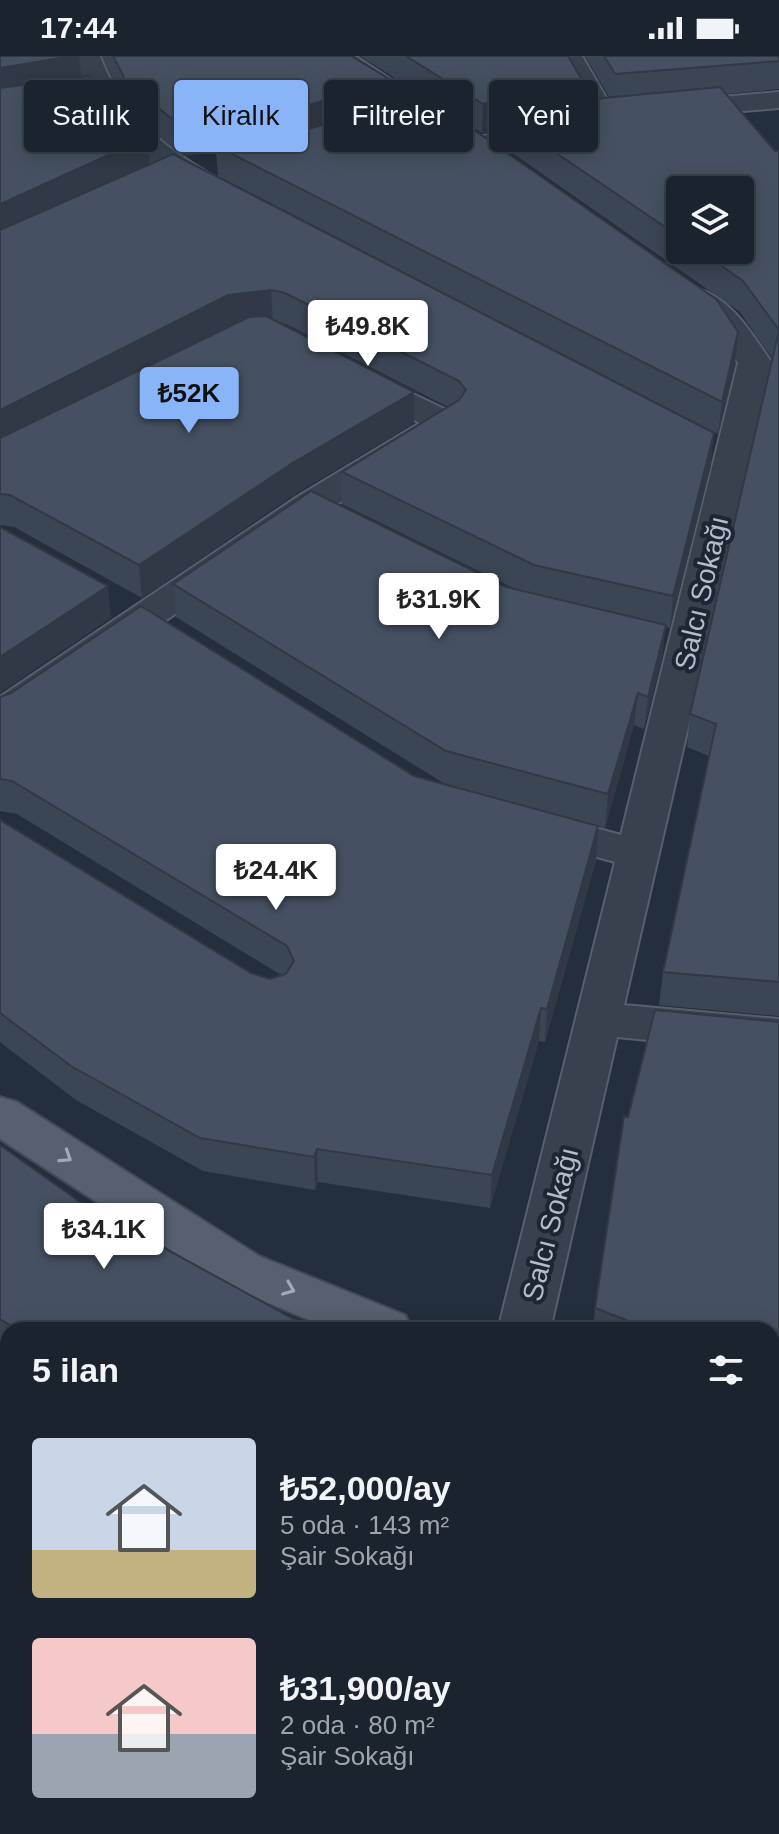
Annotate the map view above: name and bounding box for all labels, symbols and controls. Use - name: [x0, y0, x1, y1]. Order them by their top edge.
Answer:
- text: 17:44: [40, 11, 117, 44]
- chip: Satılık: [24, 80, 158, 152]
- chip: Kiralık: [174, 80, 308, 152]
- chip: Filtreler: [324, 80, 473, 152]
- chip: Yeni: [489, 80, 598, 152]
- map controls: [666, 176, 754, 264]
- button: layers: [666, 176, 754, 264]
- pin: ₺49.8K: [303, 300, 433, 368]
- text: ₺49.8K: [326, 311, 410, 341]
- pin: ₺52K: [142, 367, 236, 435]
- text: ₺52K: [158, 378, 220, 408]
- street label: Salcı Sokağı: [669, 513, 734, 673]
- pin: ₺31.9K: [374, 573, 504, 641]
- text: ₺31.9K: [397, 584, 481, 614]
- pin: ₺24.4K: [211, 844, 341, 912]
- text: ₺24.4K: [234, 855, 318, 885]
- street label: Salcı Sokağı: [516, 1144, 585, 1304]
- one-way arrow: [57, 1147, 71, 1162]
- pin: ₺34.1K: [39, 1203, 169, 1271]
- text: ₺34.1K: [62, 1214, 146, 1244]
- one-way arrow: [281, 1280, 295, 1296]
- icon: filters: [704, 1348, 748, 1392]
- text: 5 ilan: [32, 1351, 119, 1389]
- text: ₺52,000/ay: [280, 1469, 451, 1507]
- icon: home: [96, 1470, 192, 1566]
- text: 5 oda · 143 m²: [280, 1510, 449, 1540]
- text: Şair Sokağı: [280, 1541, 414, 1571]
- text: ₺31,900/ay: [280, 1669, 451, 1707]
- icon: home: [96, 1670, 192, 1766]
- text: 2 oda · 80 m²: [280, 1710, 435, 1740]
- text: Şair Sokağı: [280, 1741, 414, 1771]

